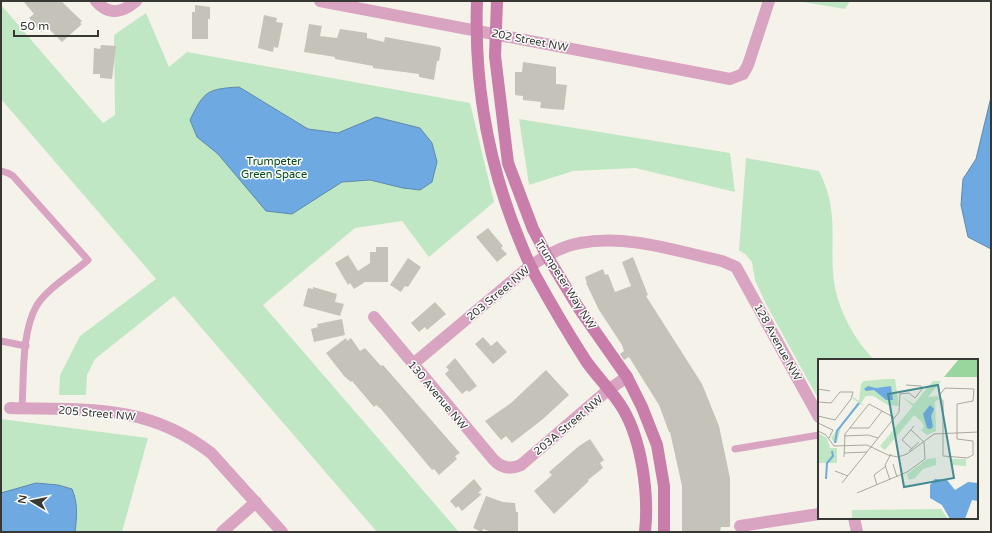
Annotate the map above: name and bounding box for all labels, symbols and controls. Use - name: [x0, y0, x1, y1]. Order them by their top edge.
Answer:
- scale bar: [14, 12, 98, 38]
- text: 50 m: [20, 19, 49, 33]
- street label: 202 Street NW: [490, 27, 569, 54]
- park label: Trumpeter Green Space: [241, 155, 307, 181]
- street label: Trumpeter Way NW: [533, 237, 598, 331]
- street label: 203 Street NW: [464, 263, 532, 323]
- street label: 128 Avenue NW: [751, 302, 804, 383]
- street label: 130 Avenue NW: [405, 358, 470, 432]
- inset map: [818, 359, 978, 519]
- street label: 203A Street NW: [531, 393, 605, 458]
- street label: 205 Street NW: [58, 404, 136, 423]
- north arrow: [12, 481, 52, 521]
- text: N: [15, 494, 30, 505]

